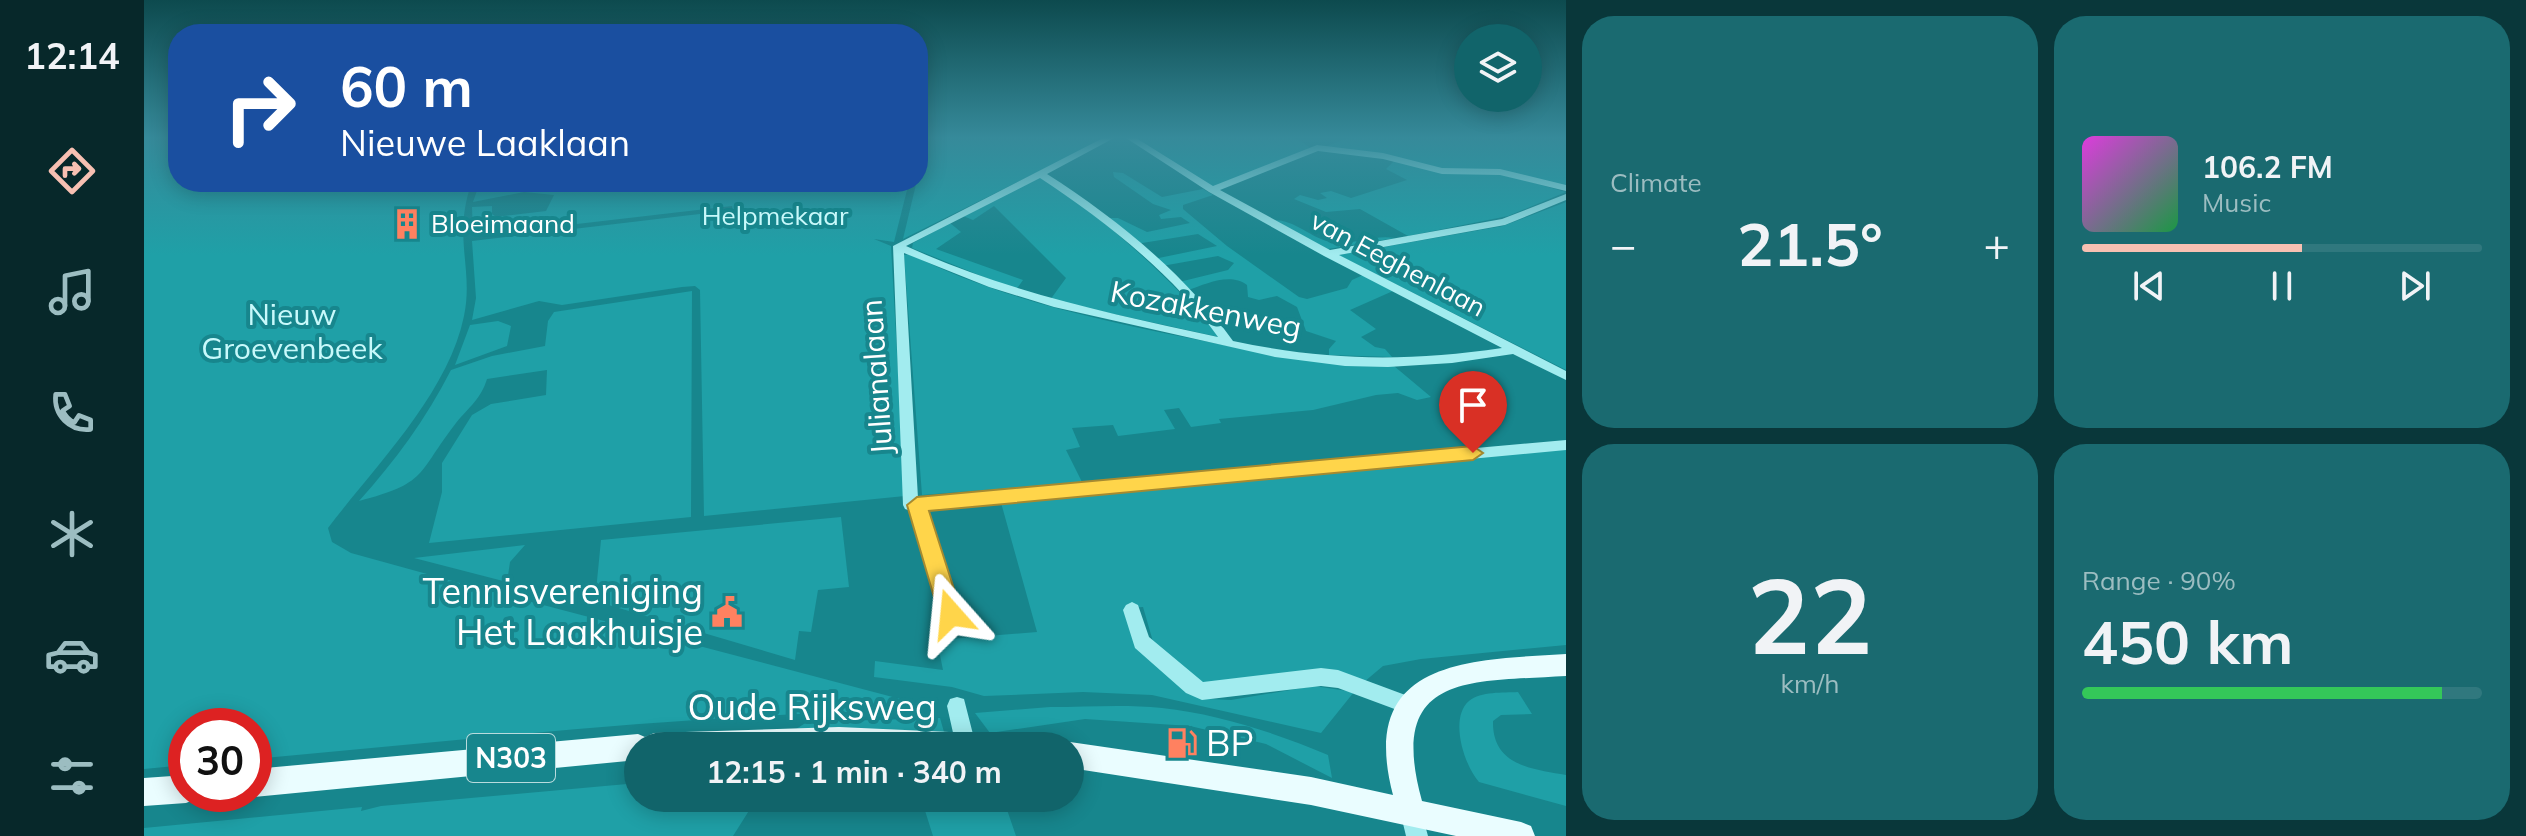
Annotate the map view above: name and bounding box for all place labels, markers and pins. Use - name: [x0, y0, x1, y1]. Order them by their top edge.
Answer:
- building icon: Bloeimaand: [390, 207, 424, 241]
- place label: Bloeimaand: [431, 207, 575, 240]
- pin: [1439, 371, 1507, 453]
- place label: Tennisvereniging Het Laakhuisje: [423, 568, 703, 654]
- public building icon: Tennisvereniging Het Laakhuisje: [710, 595, 744, 629]
- place label: BP: [1206, 720, 1254, 765]
- fuel station icon: BP: [1165, 726, 1199, 760]

